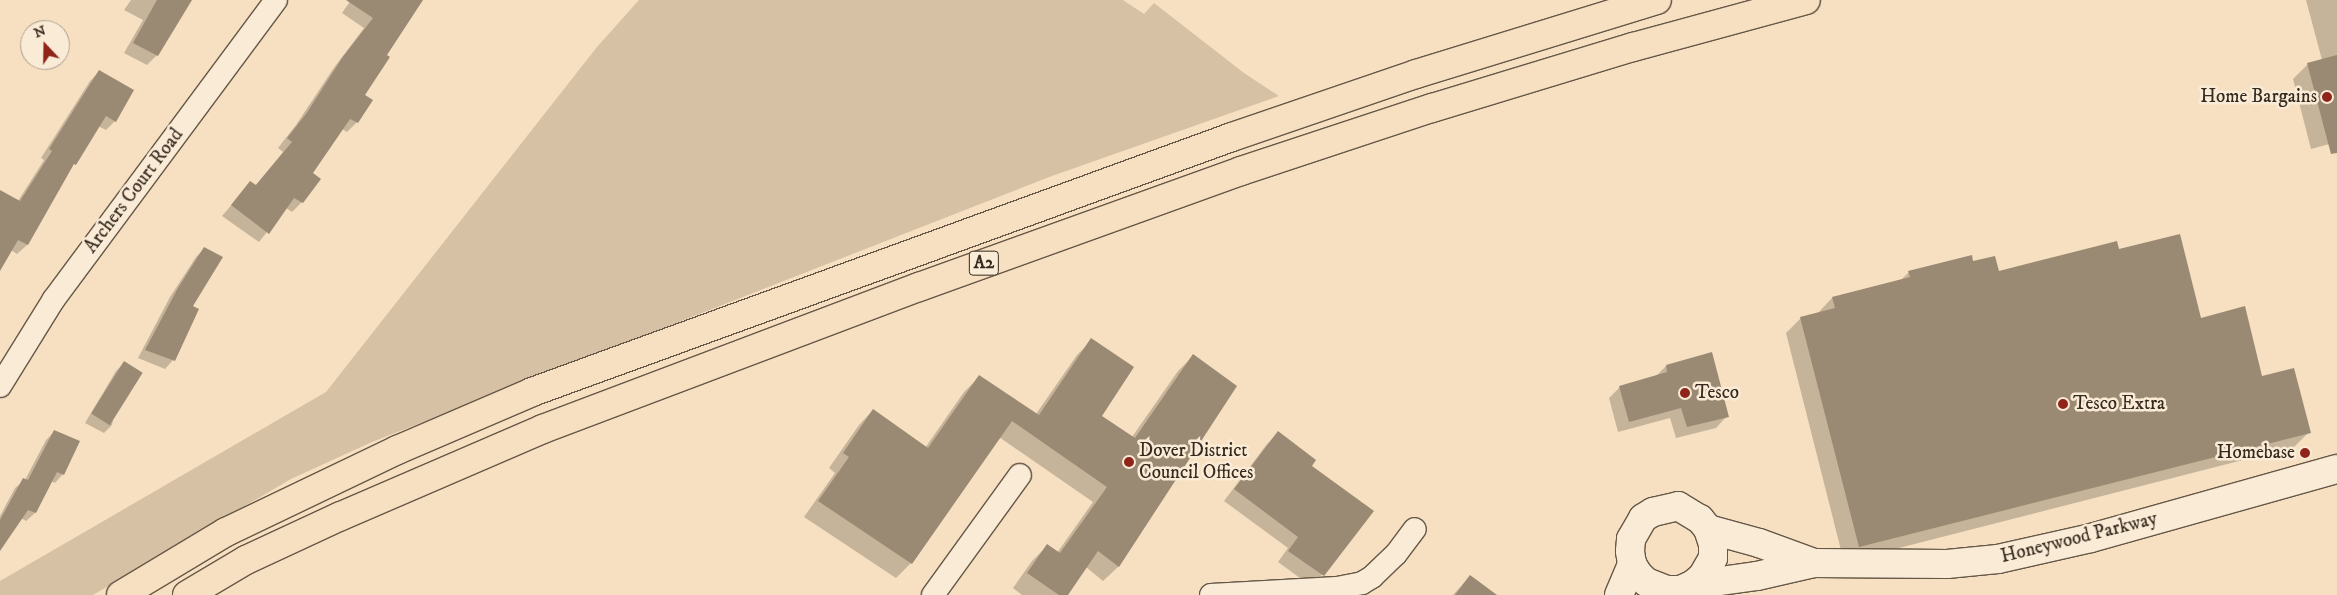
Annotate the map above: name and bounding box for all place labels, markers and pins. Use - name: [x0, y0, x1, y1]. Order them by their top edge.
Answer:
- place label: Home Bargains: [2200, 86, 2317, 108]
- marker: Home Bargains: [2321, 91, 2333, 103]
- place label: Tesco: [1695, 382, 1739, 404]
- marker: Tesco: [1679, 387, 1691, 399]
- place label: Tesco Extra: [2073, 393, 2165, 415]
- marker: Tesco Extra: [2057, 398, 2069, 410]
- place label: Dover District Council Offices: [1139, 440, 1253, 484]
- place label: Homebase: [2217, 442, 2295, 464]
- marker: Homebase: [2299, 447, 2311, 459]
- marker: Dover District Council Offices: [1123, 456, 1135, 468]

